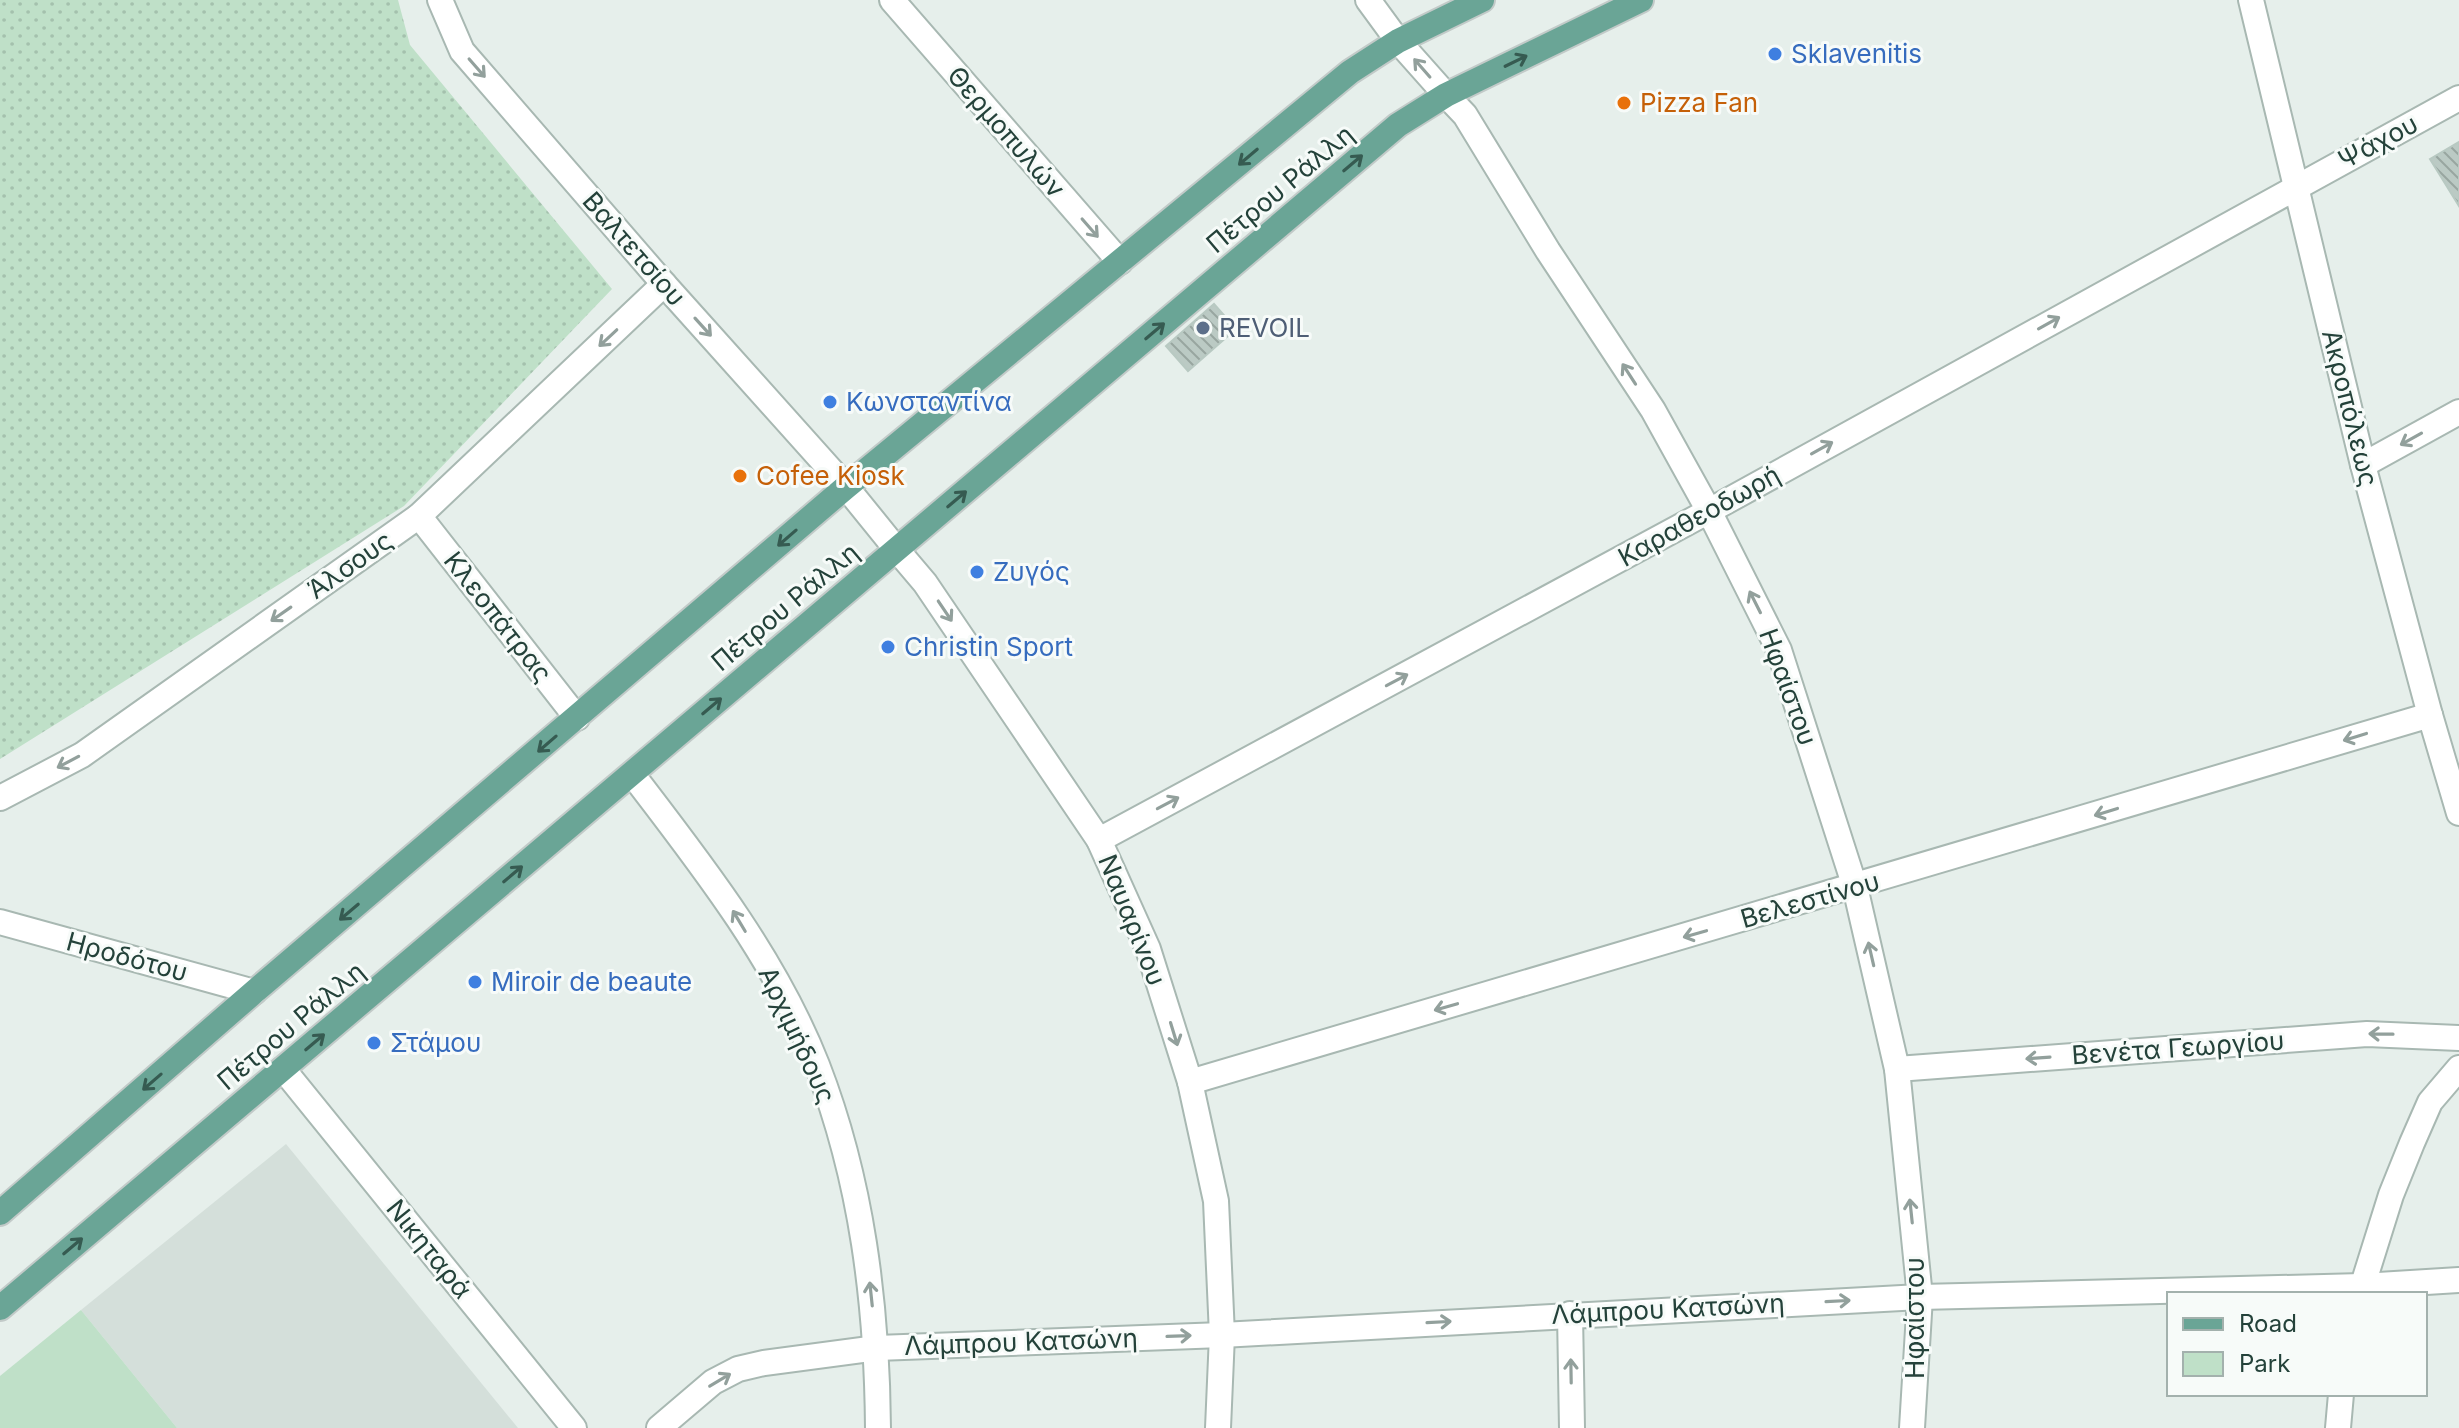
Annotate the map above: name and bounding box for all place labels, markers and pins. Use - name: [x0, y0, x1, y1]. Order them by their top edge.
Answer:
- place label: Sklavenitis: [1791, 38, 1922, 69]
- marker: Sklavenitis: [1766, 45, 1784, 63]
- place label: Pizza Fan: [1640, 87, 1758, 118]
- marker: Pizza Fan: [1615, 94, 1633, 112]
- place label: REVOIL: [1219, 312, 1310, 343]
- marker: REVOIL: [1194, 319, 1212, 337]
- place label: Κωνσταντίνα: [846, 386, 1012, 417]
- marker: Κωνσταντίνα: [821, 393, 839, 411]
- place label: Cofee Kiosk: [756, 460, 905, 491]
- marker: Cofee Kiosk: [731, 467, 749, 485]
- place label: Ζυγός: [993, 556, 1070, 587]
- marker: Ζυγός: [968, 563, 986, 581]
- place label: Christin Sport: [904, 631, 1073, 662]
- marker: Christin Sport: [879, 638, 897, 656]
- place label: Miroir de beaute: [491, 966, 692, 997]
- marker: Miroir de beaute: [466, 973, 484, 991]
- place label: Στάμου: [390, 1027, 481, 1058]
- marker: Στάμου: [365, 1034, 383, 1052]

